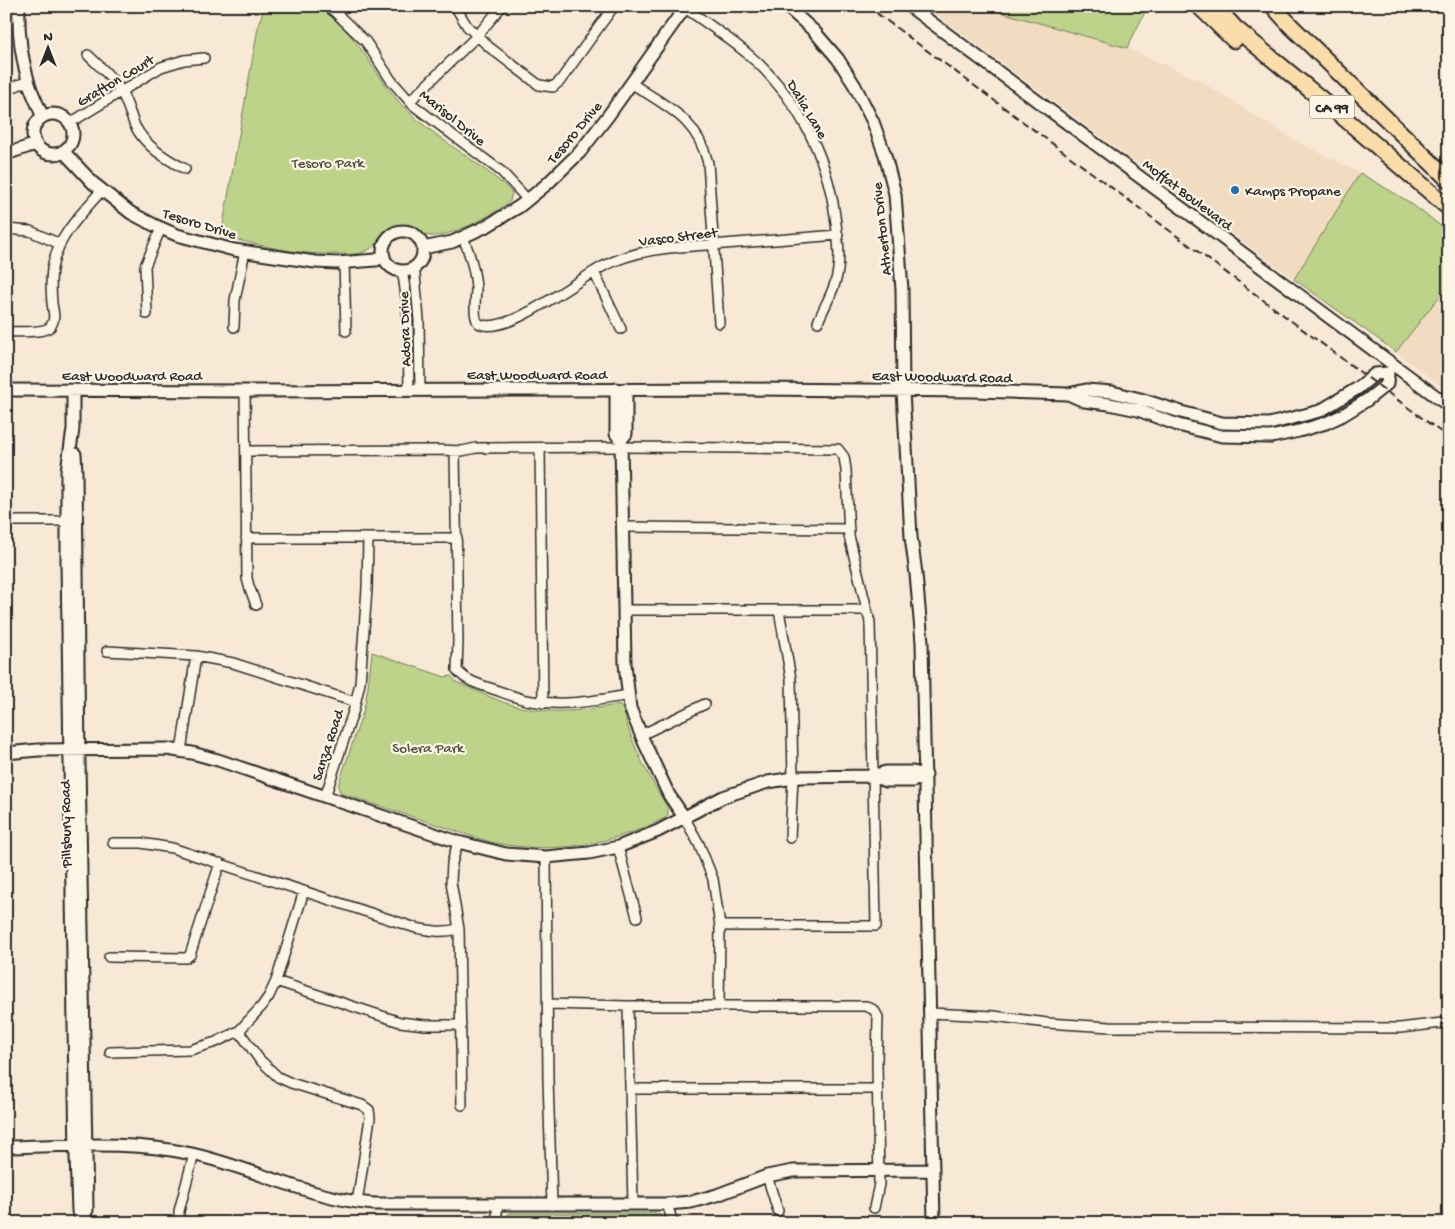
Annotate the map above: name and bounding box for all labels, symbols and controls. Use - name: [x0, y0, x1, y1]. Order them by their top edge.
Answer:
- north arrow: [22, 22, 72, 72]
- text: N: [43, 29, 53, 46]
- street label: Grafton Court: [74, 51, 159, 112]
- street label: Dalia Lane: [781, 77, 831, 143]
- street label: Marisol Drive: [415, 86, 489, 151]
- road number: CA 99: [1310, 95, 1354, 118]
- street label: Tesoro Drive: [544, 98, 607, 169]
- park label: Tesoro Park: [291, 155, 365, 173]
- street label: Moffat Boulevard: [1138, 156, 1236, 236]
- street label: Atherton Drive: [869, 181, 897, 276]
- place label: Kamps Propane: [1245, 183, 1341, 201]
- marker: Kamps Propane: [1229, 184, 1241, 196]
- street label: Tesoro Drive: [159, 205, 239, 245]
- street label: Vasco Street: [637, 224, 720, 252]
- street label: Adora Drive: [396, 291, 416, 367]
- street label: East Woodward Road: [467, 367, 608, 385]
- street label: East Woodward Road: [62, 368, 203, 386]
- street label: East Woodward Road: [872, 368, 1013, 388]
- street label: Sanza Road: [309, 707, 349, 783]
- park label: Solera Park: [392, 740, 465, 758]
- street label: Pillsbury Road: [57, 779, 77, 869]

